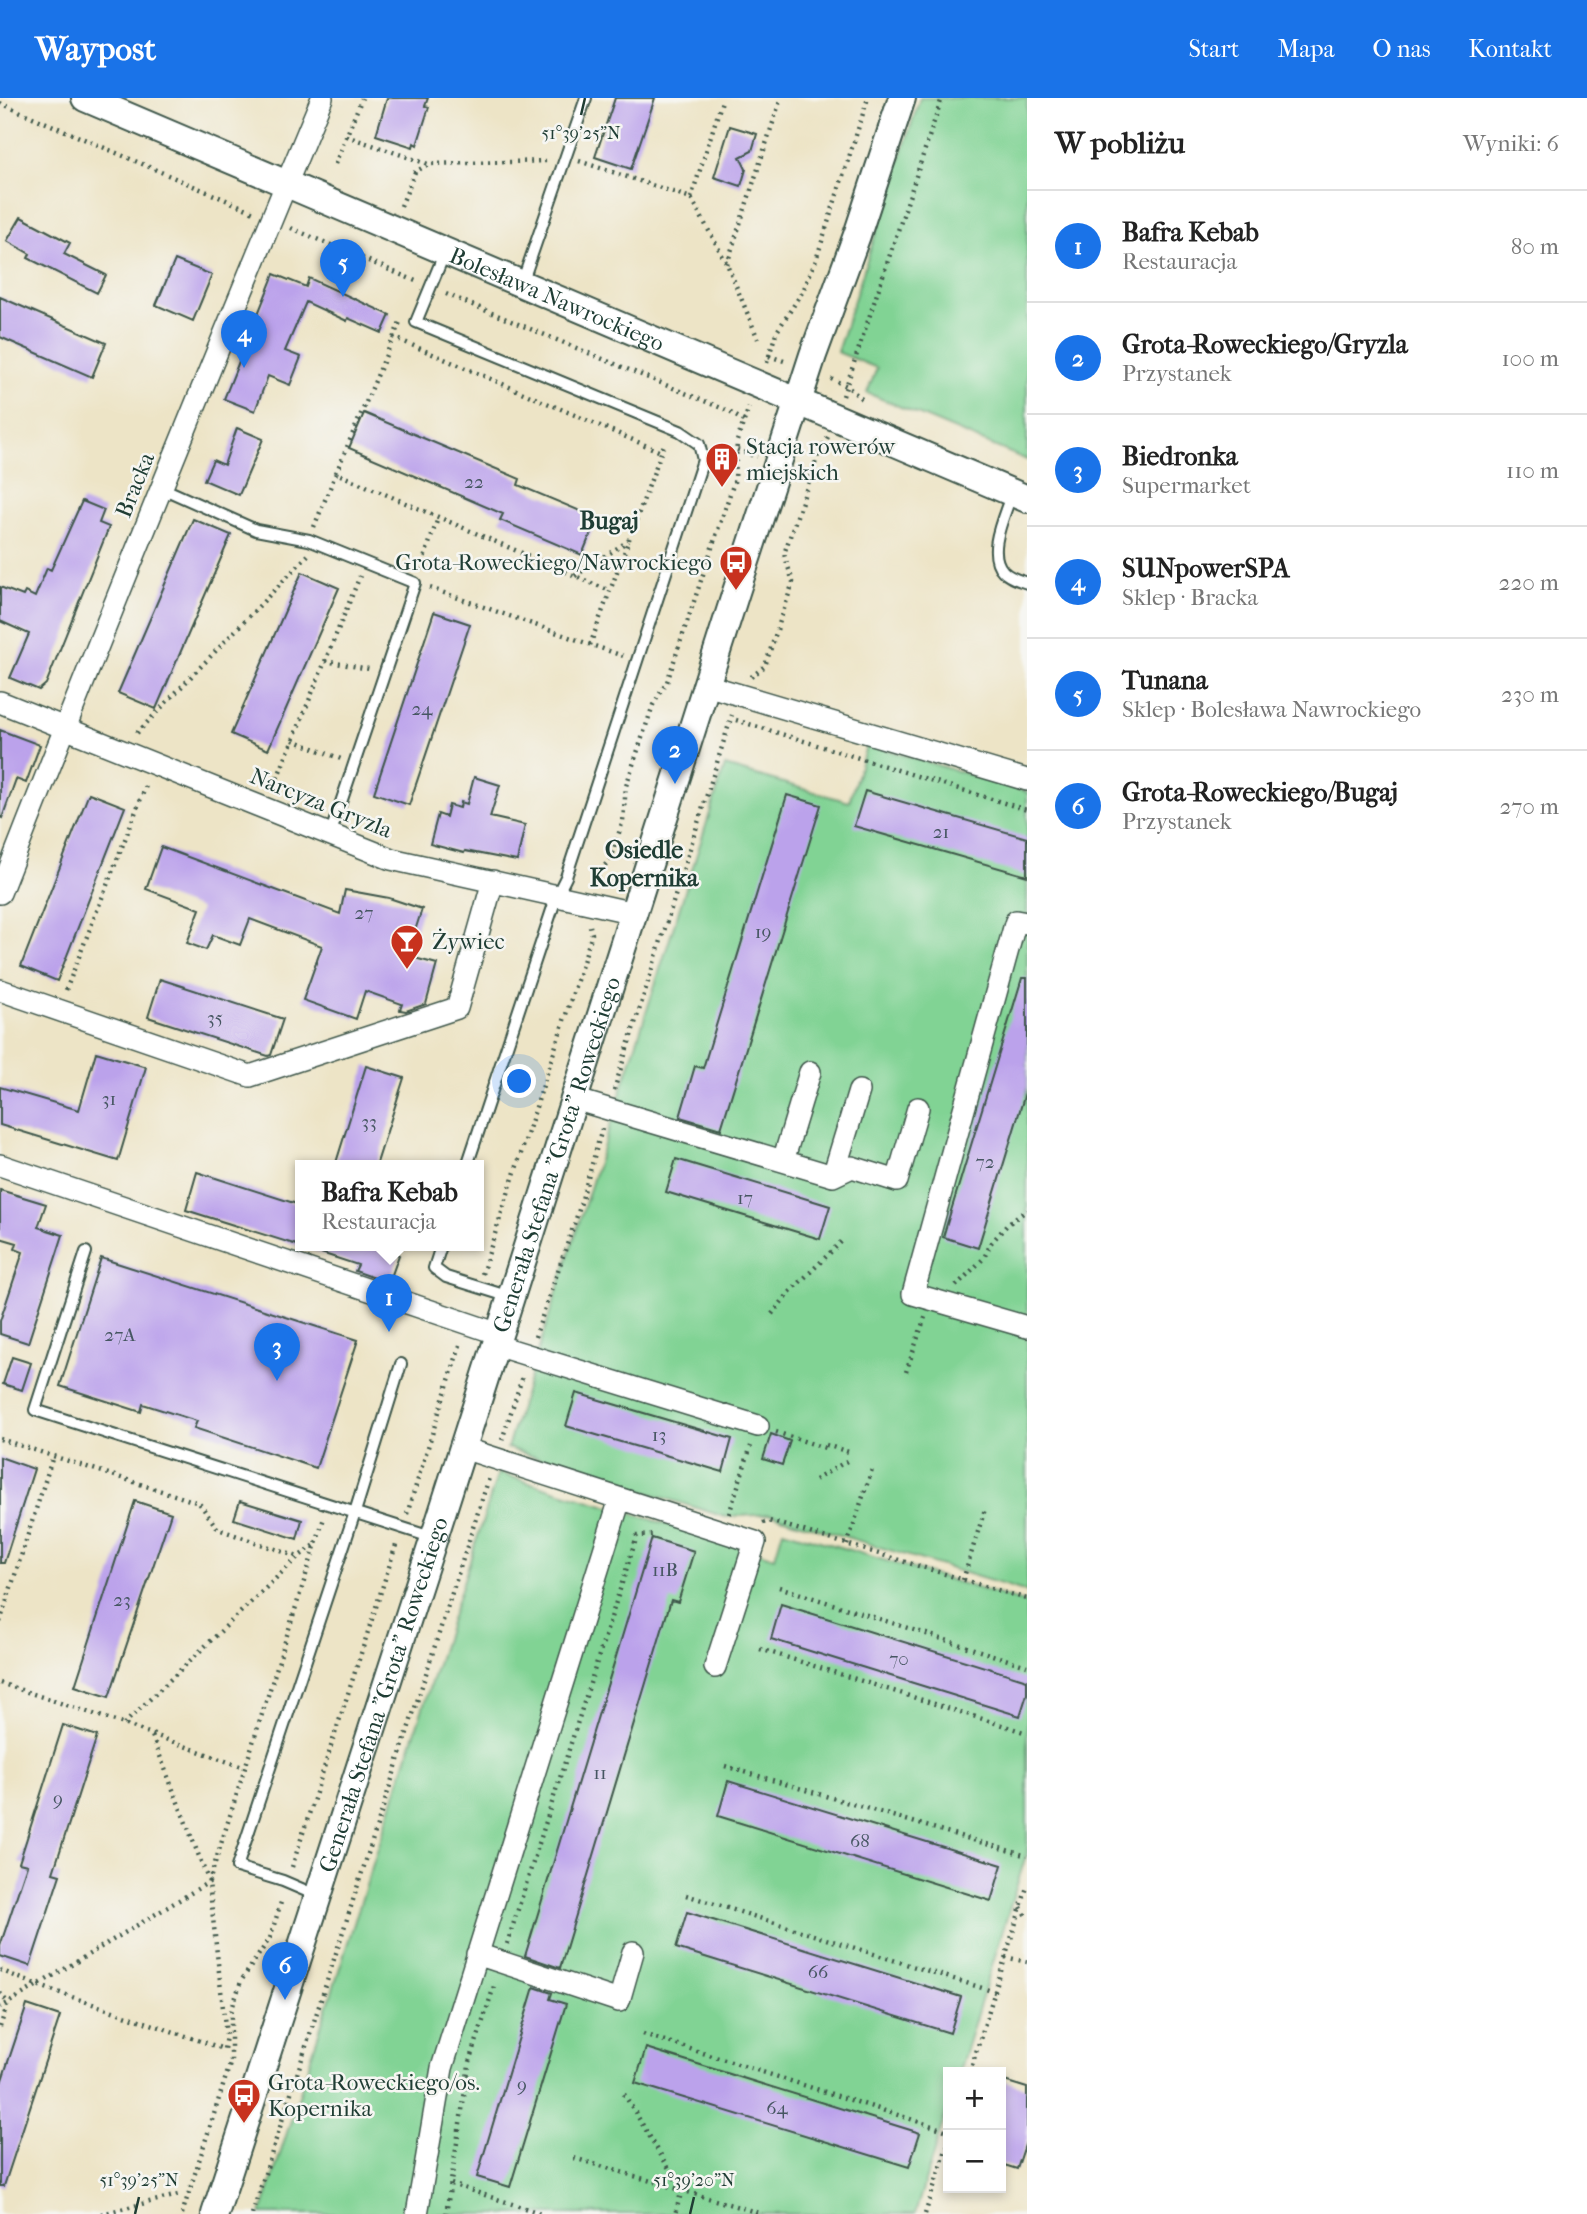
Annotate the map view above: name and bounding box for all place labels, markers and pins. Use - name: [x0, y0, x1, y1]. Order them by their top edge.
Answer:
- pin: 5: [320, 239, 366, 297]
- pin: 4: [221, 310, 267, 368]
- place label: Stacja rowerów miejskich: [746, 433, 896, 486]
- building icon: Stacja rowerów miejskich: [703, 440, 741, 489]
- bus stop icon: Grota-Roweckiego/Nawrockiego: [717, 543, 755, 592]
- place label: Grota-Roweckiego/Nawrockiego: [395, 549, 712, 576]
- pin: 2: [652, 726, 698, 784]
- bar icon: Żywiec: [388, 922, 426, 971]
- place label: Żywiec: [432, 928, 505, 955]
- pin: 1: [366, 1274, 412, 1332]
- pin: 3: [254, 1323, 300, 1381]
- pin: 6: [262, 1942, 308, 2000]
- place label: Grota-Roweckiego/os. Kopernika: [268, 2069, 480, 2122]
- bus stop icon: Grota-Roweckiego/os. Kopernika: [225, 2076, 263, 2125]

